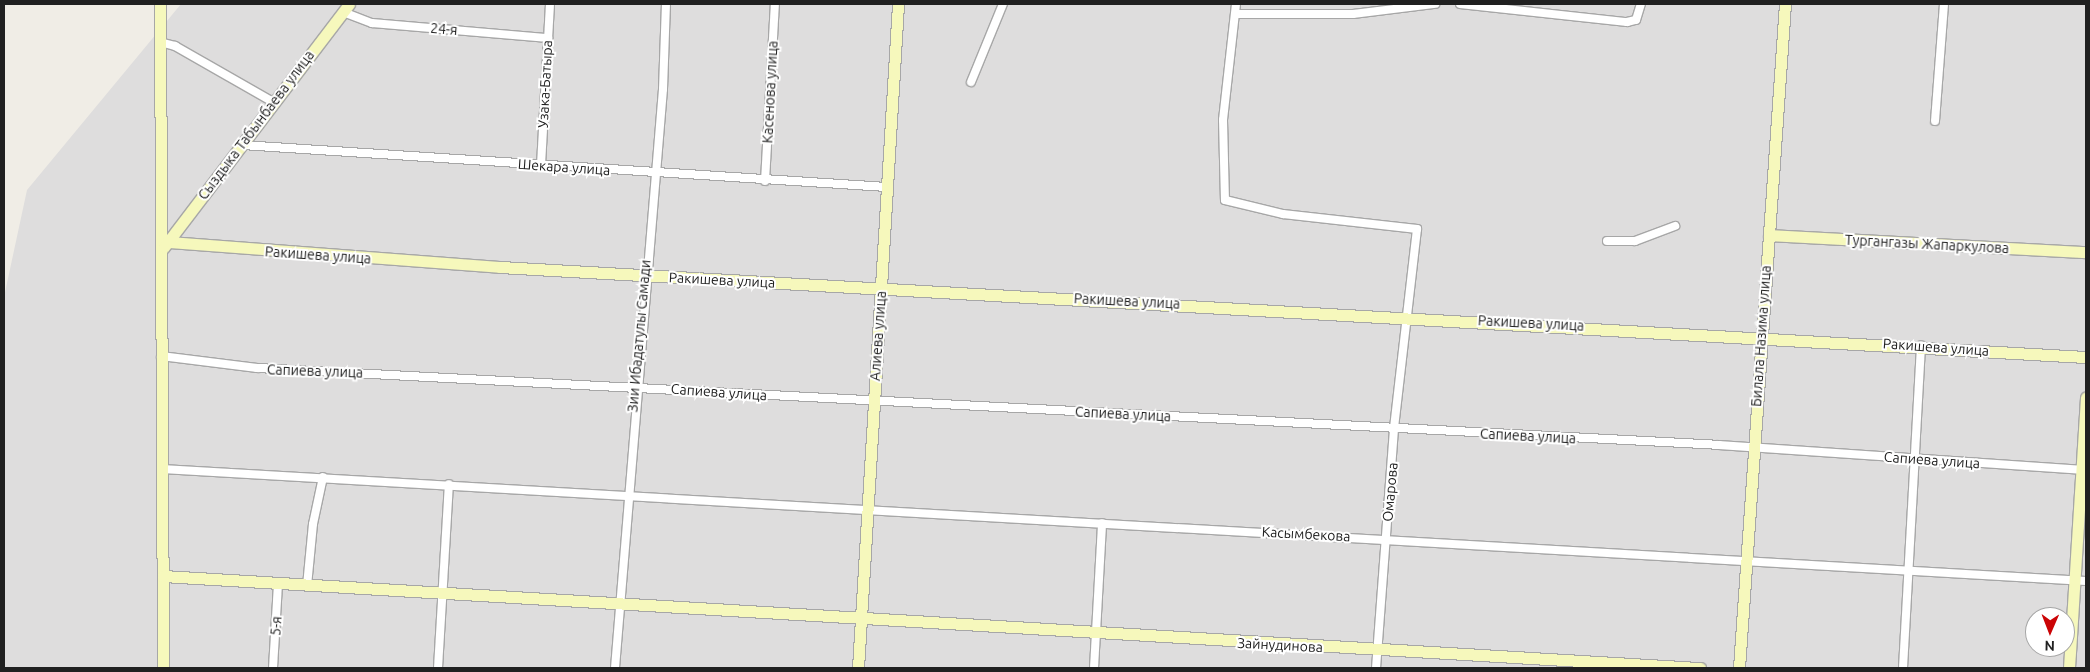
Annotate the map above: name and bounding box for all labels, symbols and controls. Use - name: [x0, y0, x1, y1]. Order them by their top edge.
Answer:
- street label: 24-я: [430, 19, 458, 39]
- street label: Узака-Батыра: [534, 40, 556, 128]
- street label: Касенова улица: [759, 40, 781, 144]
- street label: Сыздыка Табынбаева улица: [194, 47, 318, 203]
- street label: Шекара улица: [517, 155, 611, 179]
- street label: Тургангазы Жапаркулова: [1844, 231, 2010, 257]
- street label: Ракишева улица: [264, 243, 372, 267]
- street label: Зии Ибадатулы Самади: [624, 259, 654, 413]
- street label: Билала Назима улица: [1748, 265, 1774, 407]
- street label: Ракишева улица: [668, 269, 776, 291]
- street label: Алиева улица: [866, 290, 890, 382]
- street label: Ракишева улица: [1073, 290, 1181, 312]
- street label: Ракишева улица: [1477, 312, 1585, 334]
- street label: Ракишева улица: [1882, 335, 1990, 359]
- street label: Сапиева улица: [267, 361, 363, 381]
- street label: Сапиева улица: [670, 380, 768, 404]
- street label: Сапиева улица: [1074, 403, 1172, 425]
- street label: Сапиева улица: [1479, 425, 1577, 447]
- street label: Сапиева улица: [1883, 448, 1981, 472]
- street label: Омарова: [1379, 462, 1401, 522]
- street label: Касымбекова: [1261, 523, 1351, 545]
- north arrow: [2025, 607, 2075, 657]
- street label: 5-я: [267, 616, 285, 636]
- street label: Зайнудинова: [1237, 634, 1323, 656]
- text: N: [2044, 638, 2055, 654]

